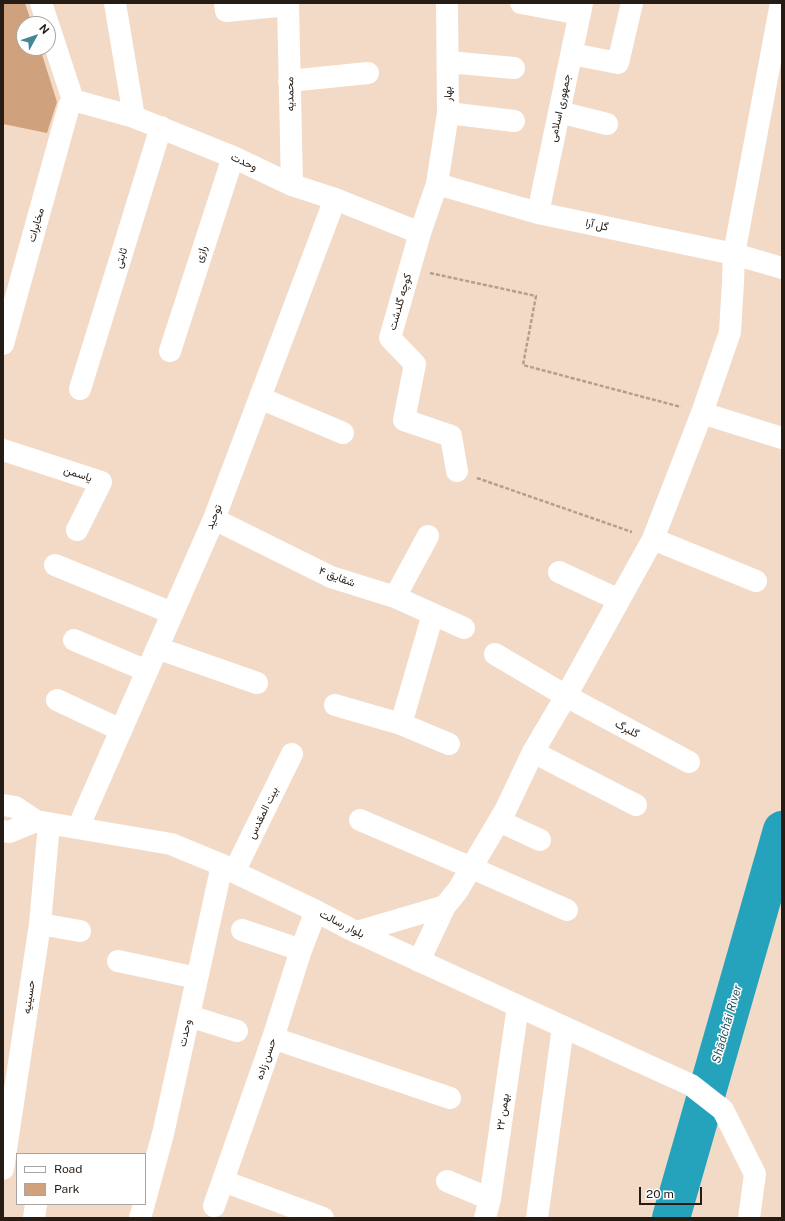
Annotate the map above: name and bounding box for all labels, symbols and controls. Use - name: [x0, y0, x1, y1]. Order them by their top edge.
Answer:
- north arrow: [16, 16, 56, 56]
- text: N: [37, 22, 52, 36]
- street label: جمهوری اسلامی: [546, 73, 574, 143]
- street label: محمدیه: [283, 77, 297, 111]
- street label: بهار: [441, 86, 455, 102]
- street label: وحدت: [229, 150, 259, 174]
- street label: مخابرات: [25, 206, 47, 244]
- street label: گل آرا: [584, 216, 610, 234]
- street label: رازی: [192, 244, 210, 264]
- street label: ثابتی: [112, 246, 130, 270]
- street label: کوچه گلدشت: [386, 272, 414, 332]
- street label: یاسمن: [62, 463, 94, 485]
- street label: توحید: [203, 503, 225, 531]
- street label: شقایق ۴: [317, 564, 357, 590]
- street label: گلبرگ: [613, 717, 641, 741]
- street label: بیت المقدس: [245, 785, 281, 841]
- street label: بلوار رسالت: [317, 907, 367, 941]
- street label: حسینیه: [20, 979, 38, 1015]
- water label: Shādchāi River: [709, 983, 745, 1065]
- street label: وحدت: [176, 1018, 194, 1048]
- street label: حسن زاده: [253, 1036, 279, 1082]
- street label: ۲۲ بهمن: [494, 1093, 512, 1131]
- legend: [16, 1153, 146, 1205]
- text: Road: [54, 1162, 82, 1176]
- scale bar: [641, 1179, 704, 1205]
- text: Park: [54, 1182, 80, 1196]
- text: 20 m: [646, 1187, 674, 1201]

